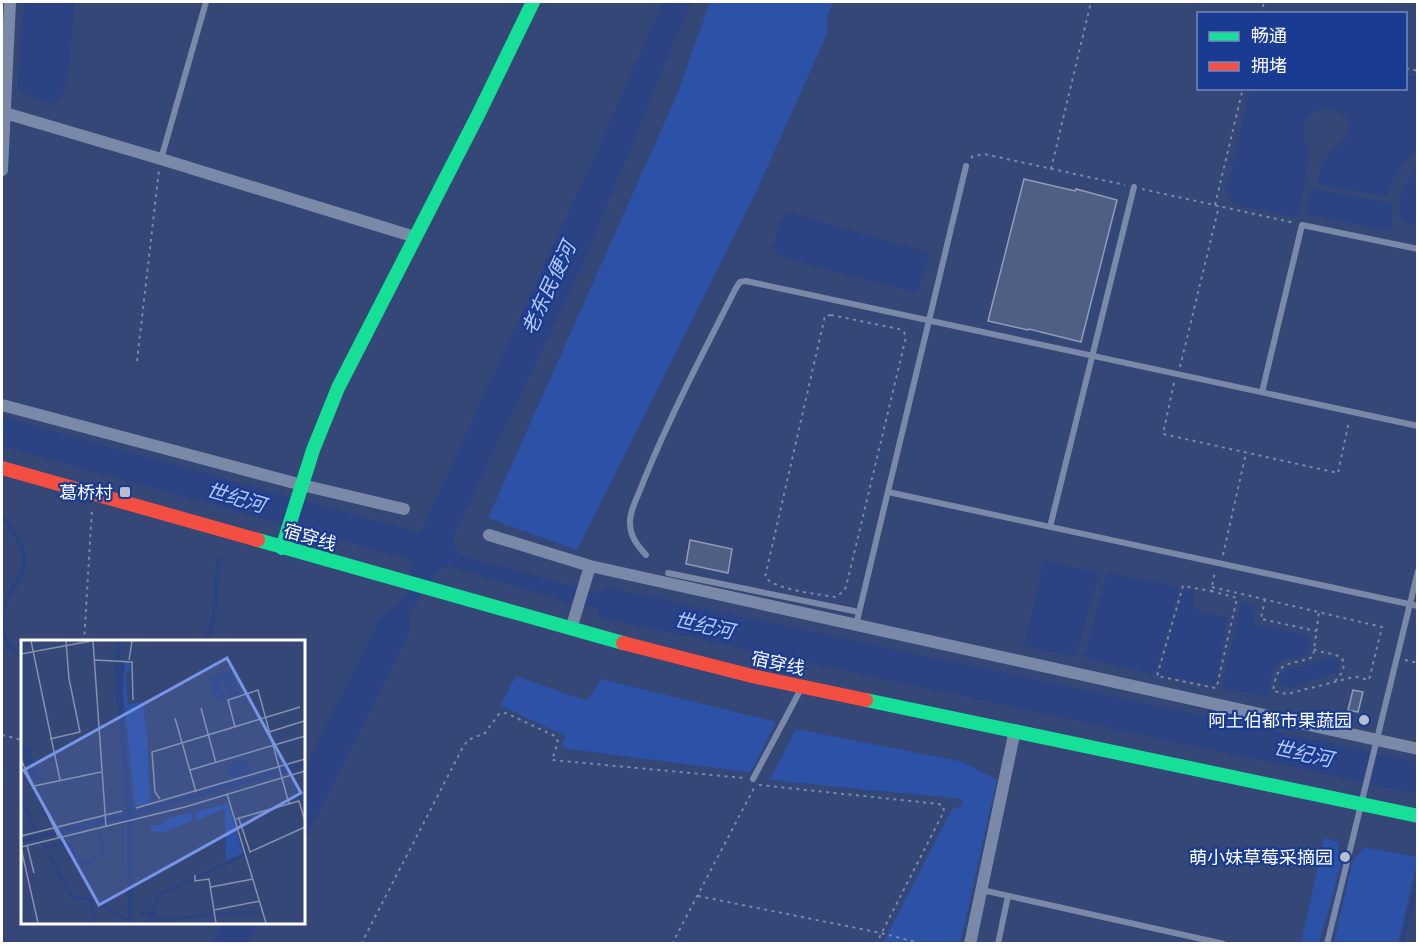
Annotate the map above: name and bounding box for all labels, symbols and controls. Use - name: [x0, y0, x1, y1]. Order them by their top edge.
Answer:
- legend: [1197, 12, 1407, 90]
- text: 畅通: [1251, 24, 1287, 47]
- text: 拥堵: [1251, 54, 1287, 77]
- water label: 老东民便河: [516, 234, 582, 339]
- water label: 世纪河: [204, 477, 272, 518]
- place label: 葛桥村: [59, 481, 113, 504]
- marker: 葛桥村: [118, 485, 132, 499]
- street label: 宿穿线: [281, 519, 339, 555]
- water label: 世纪河: [672, 607, 740, 644]
- inset map: [21, 640, 304, 924]
- street label: 宿穿线: [749, 646, 807, 680]
- place label: 阿土伯都市果蔬园: [1208, 709, 1352, 732]
- marker: 阿土伯都市果蔬园: [1357, 713, 1371, 727]
- water label: 世纪河: [1271, 735, 1339, 772]
- place label: 萌小妹草莓采摘园: [1189, 846, 1333, 869]
- marker: 萌小妹草莓采摘园: [1338, 850, 1352, 864]

